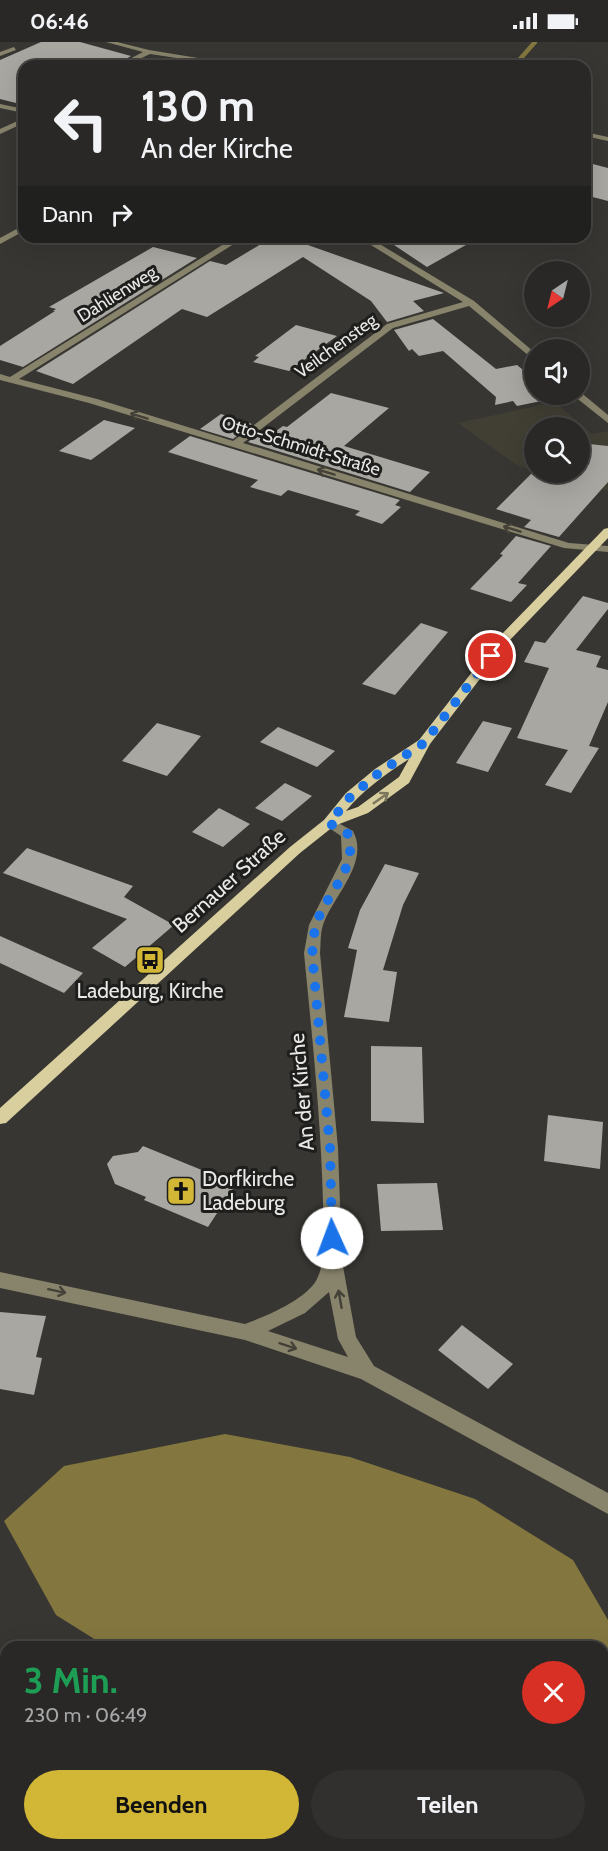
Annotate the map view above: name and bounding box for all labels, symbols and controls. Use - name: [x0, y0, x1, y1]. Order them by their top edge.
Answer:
- text: 06:46: [30, 8, 89, 35]
- text: 130 m: [141, 80, 255, 132]
- icon: left: [42, 84, 120, 162]
- text: An der Kirche: [141, 132, 293, 165]
- icon: right: [105, 198, 138, 231]
- text: Dann: [42, 201, 93, 228]
- street label: Dahlienweg: [73, 260, 162, 327]
- north arrow: [524, 261, 590, 327]
- map controls: [524, 261, 590, 483]
- street label: Veilchensteg: [291, 308, 382, 383]
- button: sound: [524, 339, 590, 405]
- one-way arrow: [130, 410, 149, 421]
- street label: Otto-Schmidt-Straße: [219, 411, 383, 481]
- button: search: [524, 417, 590, 483]
- one-way arrow: [316, 466, 335, 477]
- one-way arrow: [503, 523, 522, 534]
- pin: [465, 630, 516, 681]
- icon: arrive: [474, 639, 507, 672]
- one-way arrow: [372, 792, 388, 804]
- street label: Bernauer Straße: [167, 823, 290, 938]
- bus stop icon: Ladeburg, Kirche: [134, 944, 166, 976]
- place label: Ladeburg, Kirche: [77, 978, 224, 1003]
- street label: An der Kirche: [284, 1032, 319, 1152]
- place label: Dorfkirche Ladeburg: [202, 1166, 294, 1215]
- church icon: Dorfkirche Ladeburg: [165, 1175, 197, 1207]
- position arrow: [300, 1206, 364, 1270]
- one-way arrow: [47, 1286, 67, 1297]
- one-way arrow: [334, 1289, 345, 1309]
- one-way arrow: [278, 1341, 297, 1352]
- text: 3 Min.: [24, 1658, 118, 1702]
- button: close: [522, 1661, 585, 1724]
- text: 230 m · 06:49: [24, 1703, 147, 1727]
- button: Beenden: [24, 1770, 299, 1839]
- button: Teilen: [311, 1770, 585, 1839]

